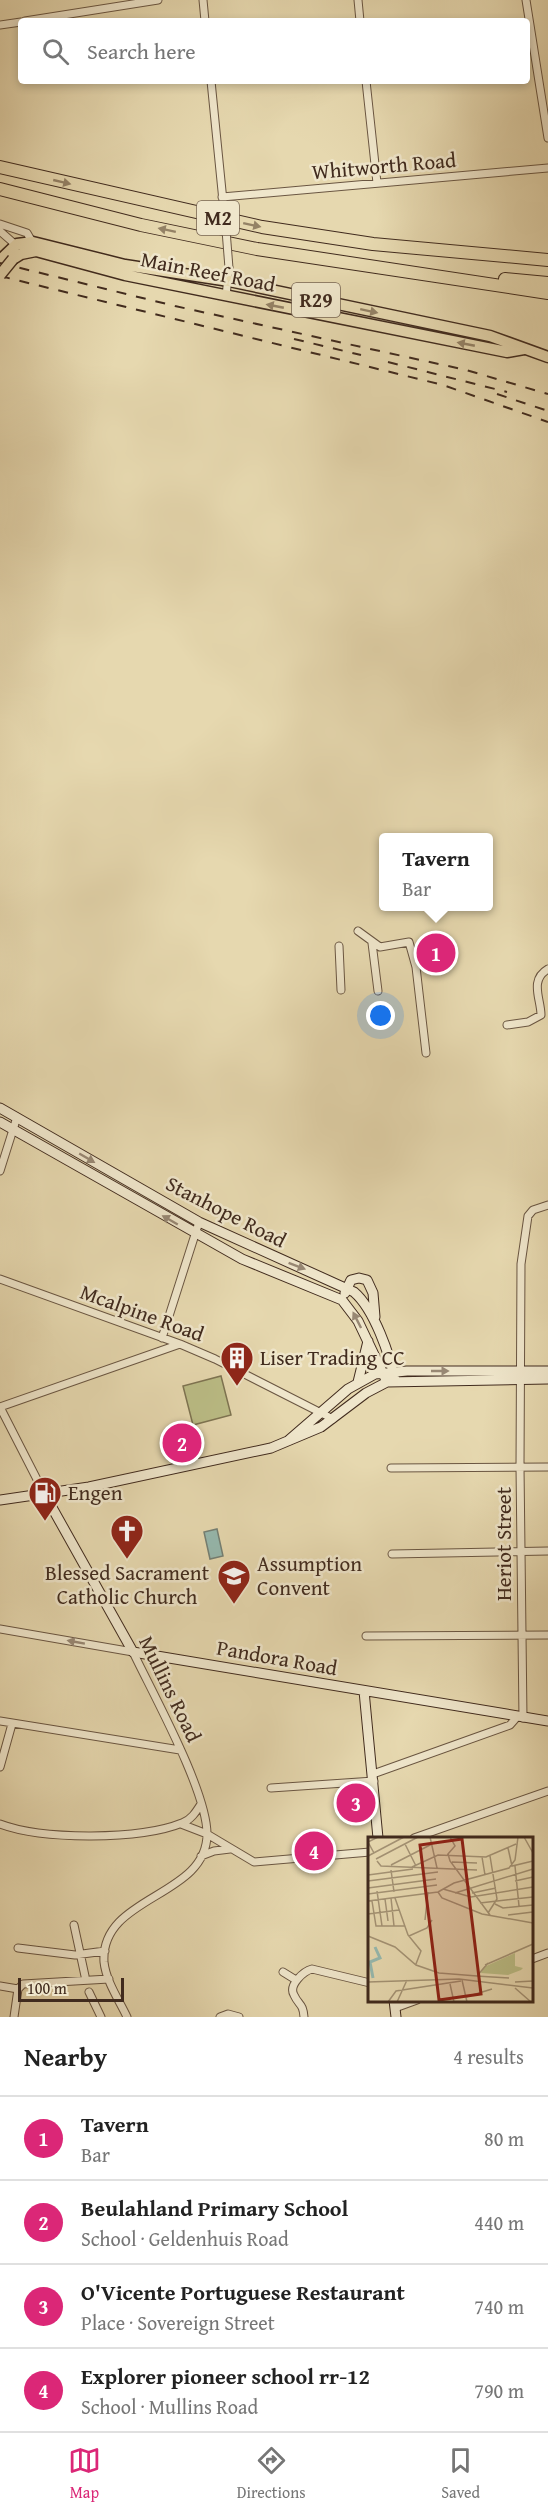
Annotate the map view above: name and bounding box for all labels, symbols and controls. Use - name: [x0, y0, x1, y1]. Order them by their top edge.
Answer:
- search box: [18, 18, 530, 84]
- icon: search: [39, 35, 72, 68]
- text: Search here: [87, 35, 196, 67]
- street label: Whitworth Road: [311, 144, 458, 187]
- one-way arrow: [53, 178, 71, 188]
- road number: M2: [197, 201, 239, 235]
- one-way arrow: [243, 221, 262, 230]
- one-way arrow: [157, 225, 176, 234]
- street label: Main Reef Road: [138, 243, 279, 300]
- road number: R29: [292, 283, 340, 317]
- one-way arrow: [265, 301, 284, 310]
- one-way arrow: [360, 307, 379, 316]
- one-way arrow: [457, 339, 476, 348]
- popup: [379, 833, 493, 911]
- text: Tavern: [402, 842, 470, 874]
- text: Bar: [402, 874, 431, 903]
- pin: 1: [416, 930, 456, 976]
- your location: [366, 1001, 395, 1030]
- one-way arrow: [79, 1152, 95, 1163]
- street label: Stanhope Road: [161, 1168, 293, 1256]
- one-way arrow: [162, 1214, 178, 1225]
- one-way arrow: [289, 1261, 307, 1271]
- street label: Mcalpine Road: [76, 1276, 209, 1350]
- one-way arrow: [353, 1311, 363, 1329]
- building icon: Liser Trading CC: [219, 1340, 255, 1387]
- place label: Liser Trading CC: [260, 1342, 405, 1373]
- one-way arrow: [431, 1366, 450, 1376]
- pin: 2: [162, 1420, 201, 1466]
- fuel station icon: Engen: [27, 1475, 63, 1522]
- place label: Engen: [68, 1477, 123, 1508]
- street label: Heriot Street: [488, 1486, 519, 1601]
- church icon: Blessed Sacrament Catholic Church: [109, 1513, 145, 1560]
- place label: Assumption Convent: [257, 1548, 362, 1603]
- place label: Blessed Sacrament Catholic Church: [45, 1557, 210, 1612]
- school or university icon: Assumption Convent: [216, 1558, 252, 1605]
- street label: Mullins Road: [131, 1630, 210, 1748]
- street label: Pandora Road: [214, 1632, 341, 1683]
- one-way arrow: [66, 1637, 85, 1646]
- pin: 3: [336, 1780, 376, 1826]
- pin: 4: [294, 1828, 334, 1874]
- inset map: [368, 1837, 533, 2002]
- scale bar: [18, 1975, 124, 2002]
- text: 100 m: [27, 1976, 67, 2000]
- text: Nearby: [24, 2037, 107, 2076]
- text: 4 results: [453, 2042, 524, 2071]
- text: Tavern: [81, 2108, 149, 2140]
- text: 1: [38, 2124, 49, 2153]
- text: 80 m: [484, 2124, 524, 2153]
- text: Bar: [81, 2140, 110, 2169]
- text: Beulahland Primary School: [81, 2192, 348, 2224]
- text: 2: [38, 2208, 49, 2237]
- text: 440 m: [474, 2208, 524, 2237]
- text: School · Geldenhuis Road: [81, 2224, 289, 2253]
- text: O'Vicente Portuguese Restaurant: [81, 2276, 405, 2308]
- text: 3: [38, 2292, 49, 2321]
- text: 740 m: [474, 2292, 524, 2321]
- text: Place · Sovereign Street: [81, 2308, 275, 2337]
- text: Explorer pioneer school rr-12: [81, 2360, 370, 2392]
- text: 4: [38, 2376, 49, 2405]
- text: 790 m: [474, 2376, 524, 2405]
- text: School · Mullins Road: [81, 2392, 258, 2421]
- tab: Map: [68, 2444, 101, 2504]
- tab: Directions: [237, 2444, 306, 2504]
- tab: Saved: [441, 2444, 480, 2504]

